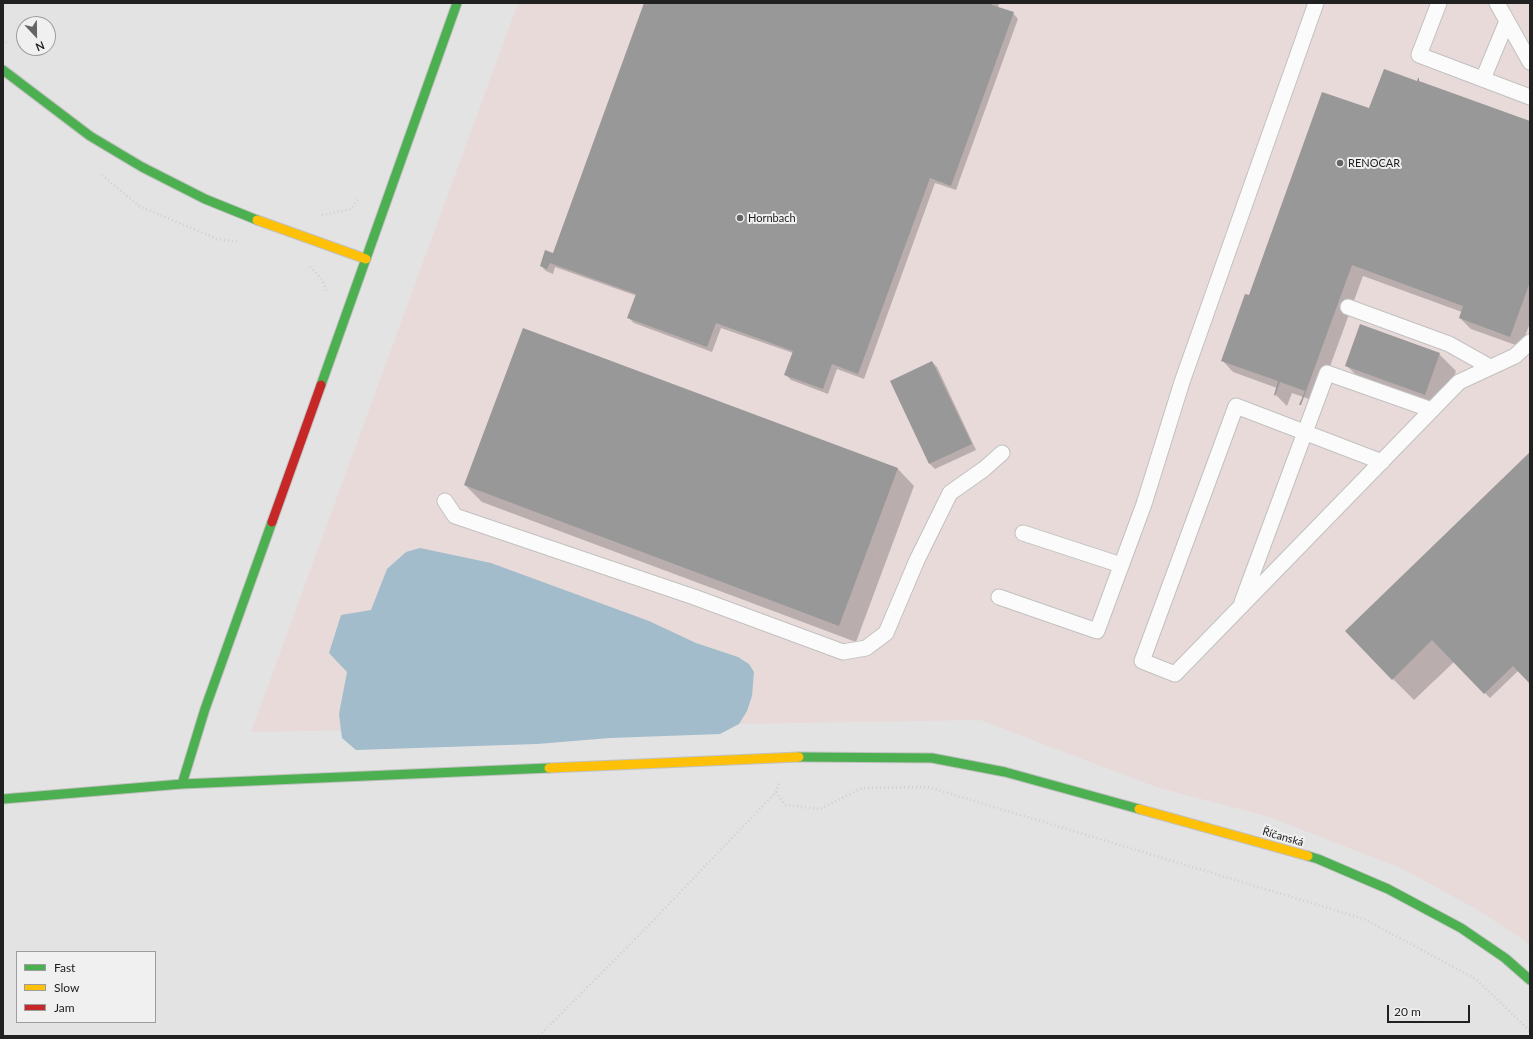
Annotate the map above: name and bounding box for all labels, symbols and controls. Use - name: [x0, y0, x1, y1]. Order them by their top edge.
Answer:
- north arrow: [16, 16, 56, 56]
- text: N: [34, 39, 47, 54]
- place label: RENOCAR: [1348, 156, 1400, 170]
- marker: RENOCAR: [1335, 158, 1345, 168]
- place label: Hornbach: [748, 211, 796, 225]
- marker: Hornbach: [735, 213, 745, 223]
- street label: Říčanská: [1261, 825, 1305, 849]
- legend: [16, 951, 156, 1023]
- text: Fast: [54, 960, 75, 975]
- text: Slow: [54, 980, 79, 995]
- scale bar: [1389, 997, 1472, 1023]
- text: Jam: [54, 1000, 75, 1015]
- text: 20 m: [1394, 1004, 1421, 1019]

